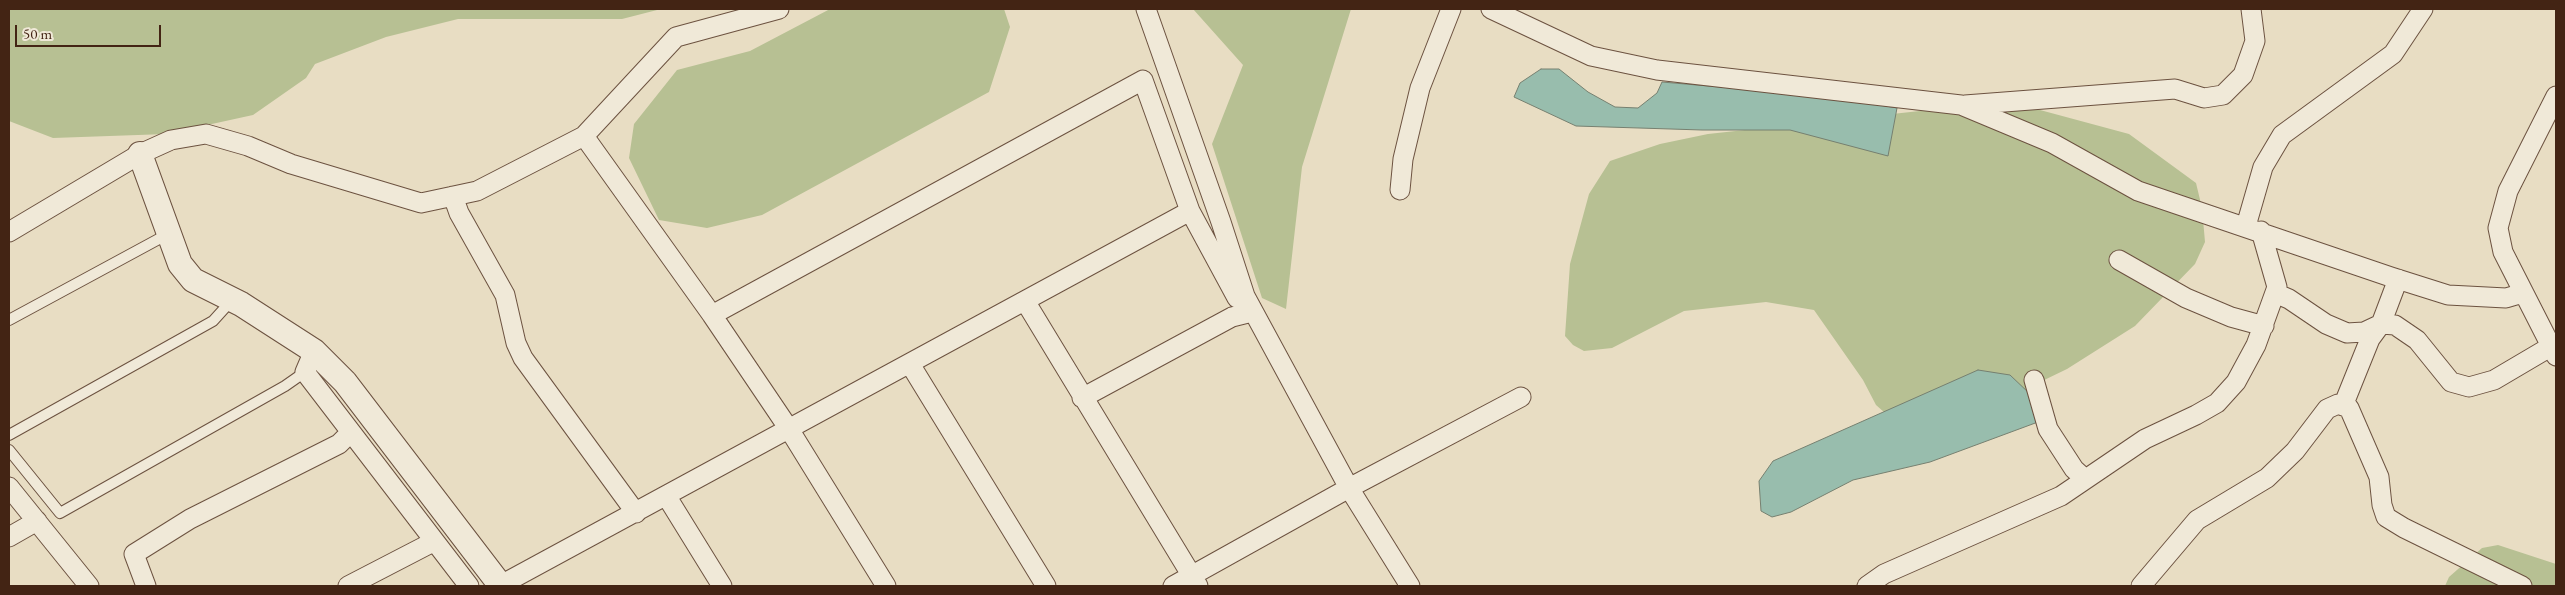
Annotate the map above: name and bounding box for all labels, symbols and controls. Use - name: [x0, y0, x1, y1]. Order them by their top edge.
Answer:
- scale bar: [18, 15, 164, 47]
- text: 50 m: [23, 24, 52, 43]

